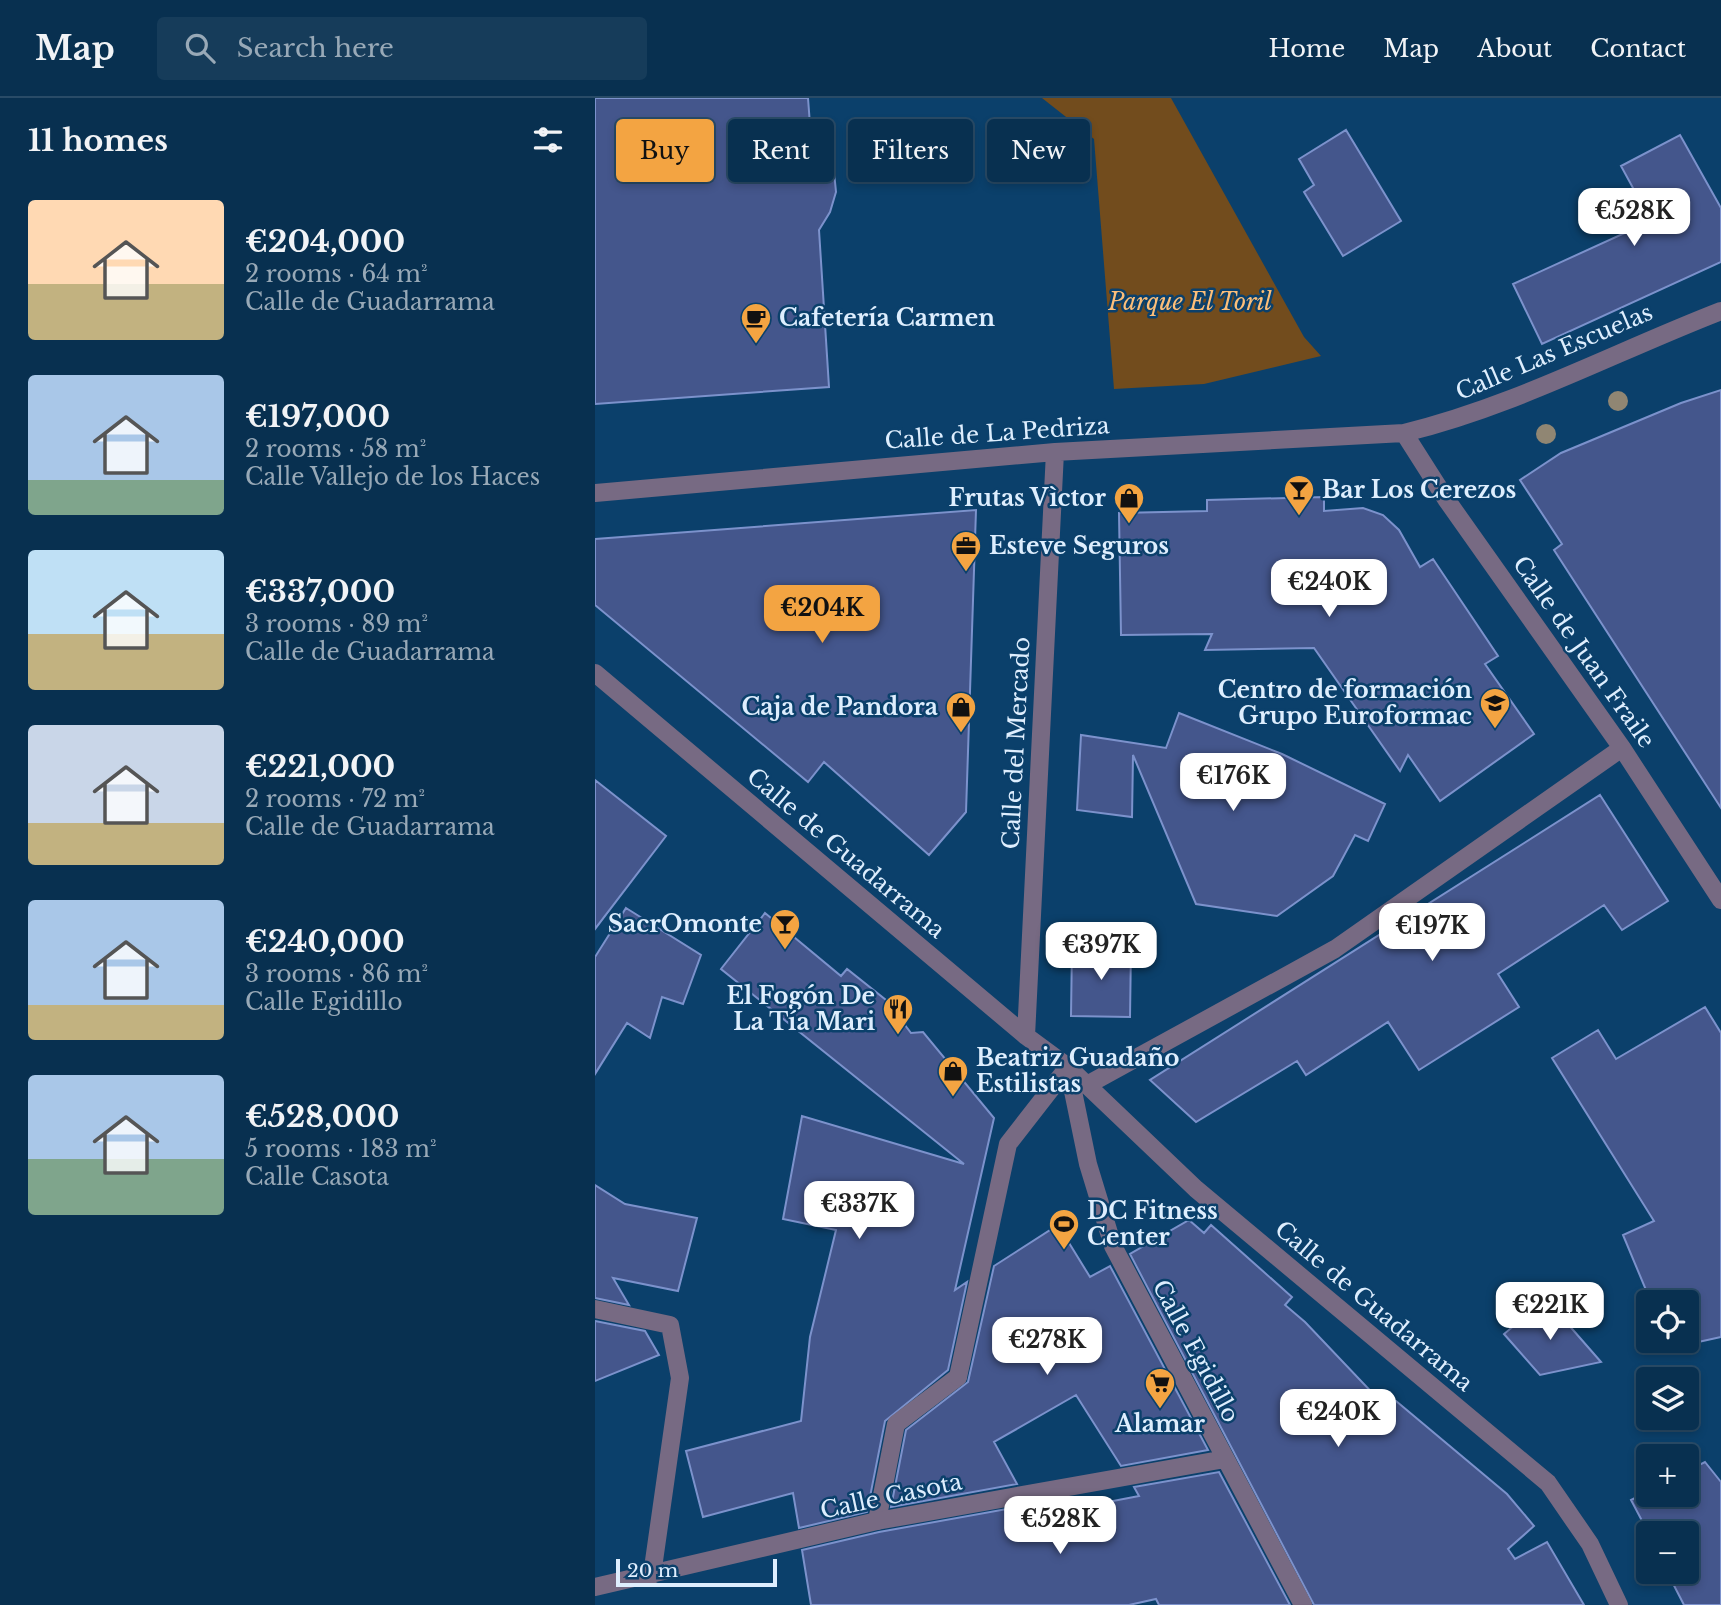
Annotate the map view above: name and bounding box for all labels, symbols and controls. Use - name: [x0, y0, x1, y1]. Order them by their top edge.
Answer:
- search box: [157, 17, 647, 80]
- text: Map: [35, 28, 115, 69]
- icon: search: [181, 29, 219, 67]
- text: Search here: [237, 32, 394, 64]
- text: Home: [1269, 34, 1345, 63]
- text: Map: [1383, 34, 1439, 63]
- text: About: [1477, 34, 1552, 63]
- text: Contact: [1590, 34, 1686, 63]
- chip: Buy: [616, 119, 714, 182]
- chip: Rent: [728, 119, 834, 182]
- chip: Filters: [848, 119, 973, 182]
- chip: New: [987, 119, 1090, 182]
- icon: filters: [529, 121, 567, 159]
- text: 11 homes: [28, 122, 168, 159]
- pin: €528K: [1585, 188, 1683, 248]
- text: €528K: [1594, 197, 1674, 225]
- text: €204,000: [245, 223, 405, 260]
- icon: home: [84, 228, 168, 312]
- text: 2 rooms · 64 m²: [245, 260, 428, 288]
- text: Calle de Guadarrama: [245, 288, 495, 316]
- park label: Parque El Toril: [1107, 288, 1272, 316]
- street label: Calle Las Escuelas: [1451, 298, 1657, 406]
- cafe icon: Cafetería Carmen: [739, 301, 773, 345]
- place label: Cafetería Carmen: [779, 304, 995, 332]
- text: €197,000: [245, 398, 390, 435]
- icon: home: [84, 403, 168, 487]
- street label: Calle de La Pedriza: [884, 411, 1111, 455]
- text: 2 rooms · 58 m²: [245, 435, 426, 463]
- text: Calle Vallejo de los Haces: [245, 463, 540, 491]
- bar icon: Bar Los Cerezos: [1282, 473, 1316, 517]
- place label: Bar Los Cerezos: [1322, 476, 1516, 504]
- shop icon: Frutas Vìctor: [1112, 481, 1146, 525]
- place label: Frutas Vìctor: [949, 484, 1107, 512]
- office icon: Esteve Seguros: [949, 529, 983, 573]
- place label: Esteve Seguros: [989, 532, 1169, 560]
- street label: Calle de Juan Fraile: [1507, 551, 1661, 753]
- pin: €240K: [1280, 560, 1378, 619]
- text: €240K: [1287, 568, 1371, 596]
- text: €337,000: [245, 573, 395, 610]
- icon: home: [84, 578, 168, 662]
- pin: €204K: [773, 586, 871, 645]
- text: €204K: [780, 594, 864, 622]
- text: 3 rooms · 89 m²: [245, 610, 428, 638]
- street label: Calle del Mercado: [996, 636, 1036, 850]
- text: Calle de Guadarrama: [245, 638, 495, 666]
- place label: Centro de formación Grupo Euroformac: [1218, 676, 1472, 730]
- school or university icon: Centro de formación Grupo Euroformac: [1478, 686, 1512, 730]
- shop icon: Caja de Pandora: [944, 690, 978, 734]
- place label: Caja de Pandora: [741, 693, 938, 721]
- text: €221,000: [245, 748, 395, 785]
- icon: home: [84, 753, 168, 837]
- pin: €176K: [1184, 754, 1282, 813]
- street label: Calle de Guadarrama: [741, 762, 951, 944]
- text: €176K: [1196, 762, 1270, 790]
- text: 2 rooms · 72 m²: [245, 785, 425, 813]
- text: Calle de Guadarrama: [245, 813, 495, 841]
- pin: €197K: [1383, 904, 1481, 963]
- bar icon: SacrOmonte: [768, 907, 802, 951]
- place label: SacrOmonte: [608, 910, 762, 938]
- text: €197K: [1395, 912, 1469, 940]
- pin: €397K: [1052, 922, 1150, 982]
- text: €240,000: [245, 923, 405, 960]
- icon: home: [84, 928, 168, 1012]
- text: €397K: [1062, 931, 1140, 959]
- text: 3 rooms · 86 m²: [245, 960, 428, 988]
- place label: El Fogón De La Tía Mari: [726, 982, 875, 1036]
- text: Calle Egidillo: [245, 988, 403, 1016]
- restaurant icon: El Fogón De La Tía Mari: [881, 992, 915, 1036]
- place label: Beatriz Guadaño Estilistas: [976, 1044, 1179, 1098]
- shop icon: Beatriz Guadaño Estilistas: [936, 1054, 970, 1098]
- text: €528,000: [245, 1098, 400, 1135]
- icon: home: [84, 1103, 168, 1187]
- text: 5 rooms · 183 m²: [245, 1135, 437, 1163]
- text: Calle Casota: [245, 1163, 389, 1191]
- pin: €337K: [810, 1182, 908, 1241]
- text: €337K: [820, 1190, 898, 1218]
- place label: DC Fitness Center: [1087, 1197, 1218, 1251]
- sports icon: DC Fitness Center: [1047, 1207, 1081, 1251]
- street label: Calle de Guadarrama: [1269, 1215, 1479, 1397]
- street label: Calle Egidillo: [1147, 1275, 1245, 1427]
- pin: €221K: [1501, 1282, 1599, 1342]
- map controls: [1636, 1290, 1699, 1584]
- button: locate: [1636, 1290, 1699, 1353]
- text: €221K: [1512, 1291, 1588, 1319]
- pin: €278K: [998, 1318, 1096, 1377]
- text: €278K: [1008, 1326, 1086, 1354]
- supermarket icon: Alamar: [1143, 1366, 1177, 1410]
- button: layers: [1636, 1367, 1699, 1430]
- pin: €240K: [1289, 1390, 1387, 1449]
- text: €240K: [1296, 1398, 1380, 1426]
- place label: Alamar: [1114, 1410, 1206, 1438]
- button: +: [1636, 1444, 1699, 1507]
- street label: Calle Casota: [818, 1467, 965, 1525]
- pin: €528K: [1011, 1496, 1109, 1556]
- text: €528K: [1020, 1505, 1100, 1533]
- button: −: [1636, 1521, 1699, 1584]
- scale bar: [616, 1556, 777, 1588]
- text: 20 m: [627, 1559, 678, 1582]

